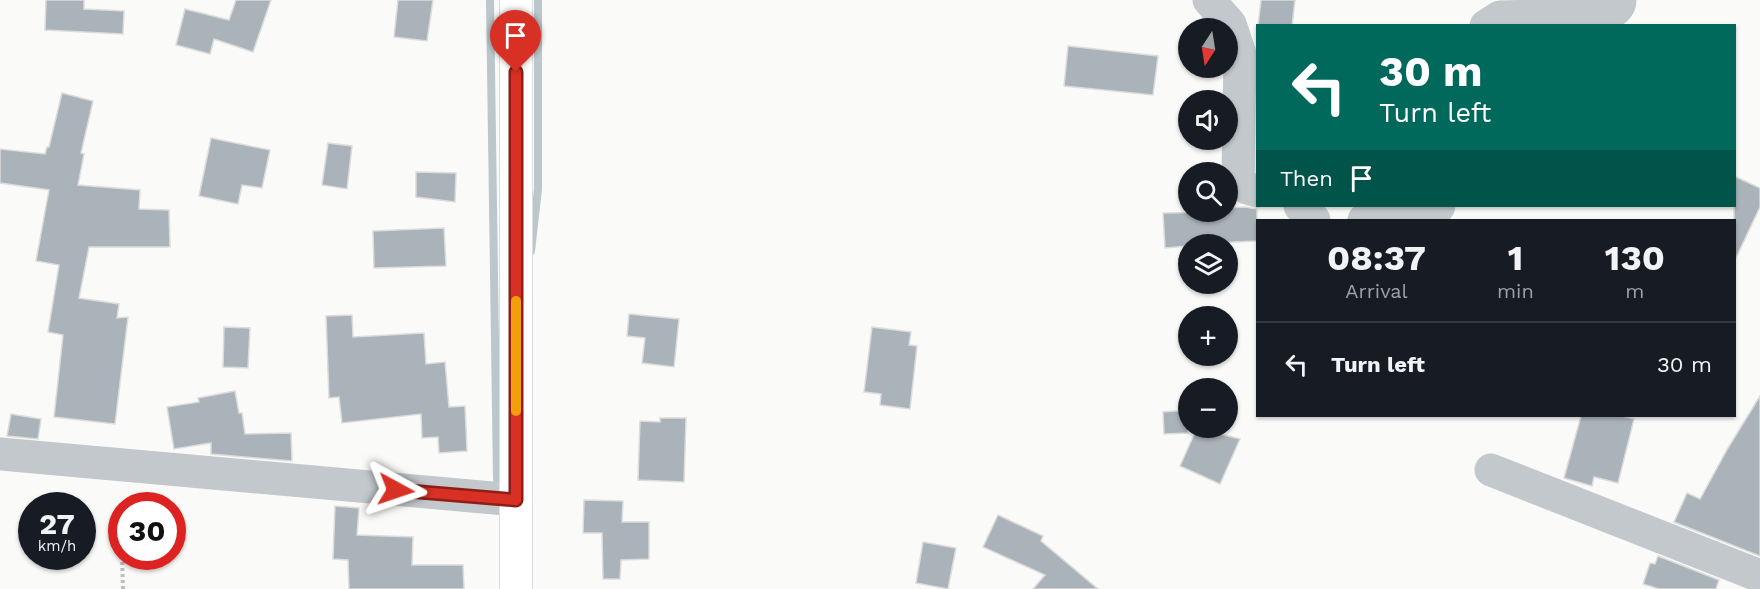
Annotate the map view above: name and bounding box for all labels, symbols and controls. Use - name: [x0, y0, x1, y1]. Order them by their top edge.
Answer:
- pin: [490, 10, 541, 72]
- north arrow: [1178, 18, 1238, 78]
- map controls: [1178, 18, 1238, 438]
- icon: arrive: [499, 19, 532, 52]
- text: 30 m: [1379, 47, 1483, 96]
- icon: left: [1280, 48, 1358, 126]
- button: sound: [1178, 90, 1238, 150]
- text: Turn left: [1379, 97, 1491, 129]
- button: search: [1178, 162, 1238, 222]
- icon: arrive: [1345, 162, 1378, 195]
- text: Then: [1280, 166, 1333, 191]
- button: layers: [1178, 234, 1238, 294]
- text: 08:37: [1327, 237, 1426, 279]
- text: 1: [1508, 237, 1523, 279]
- text: 130: [1605, 237, 1665, 279]
- text: Arrival: [1345, 279, 1408, 303]
- text: min: [1497, 279, 1534, 303]
- text: m: [1625, 279, 1644, 303]
- button: +: [1178, 306, 1238, 366]
- icon: left: [1280, 348, 1313, 381]
- text: Turn left: [1331, 352, 1425, 377]
- text: 30 m: [1657, 352, 1712, 377]
- button: −: [1178, 378, 1238, 438]
- position arrow: [364, 458, 428, 522]
- speed limit sign: 30: [108, 492, 186, 570]
- text: 27: [39, 506, 75, 541]
- text: km/h: [38, 537, 76, 555]

